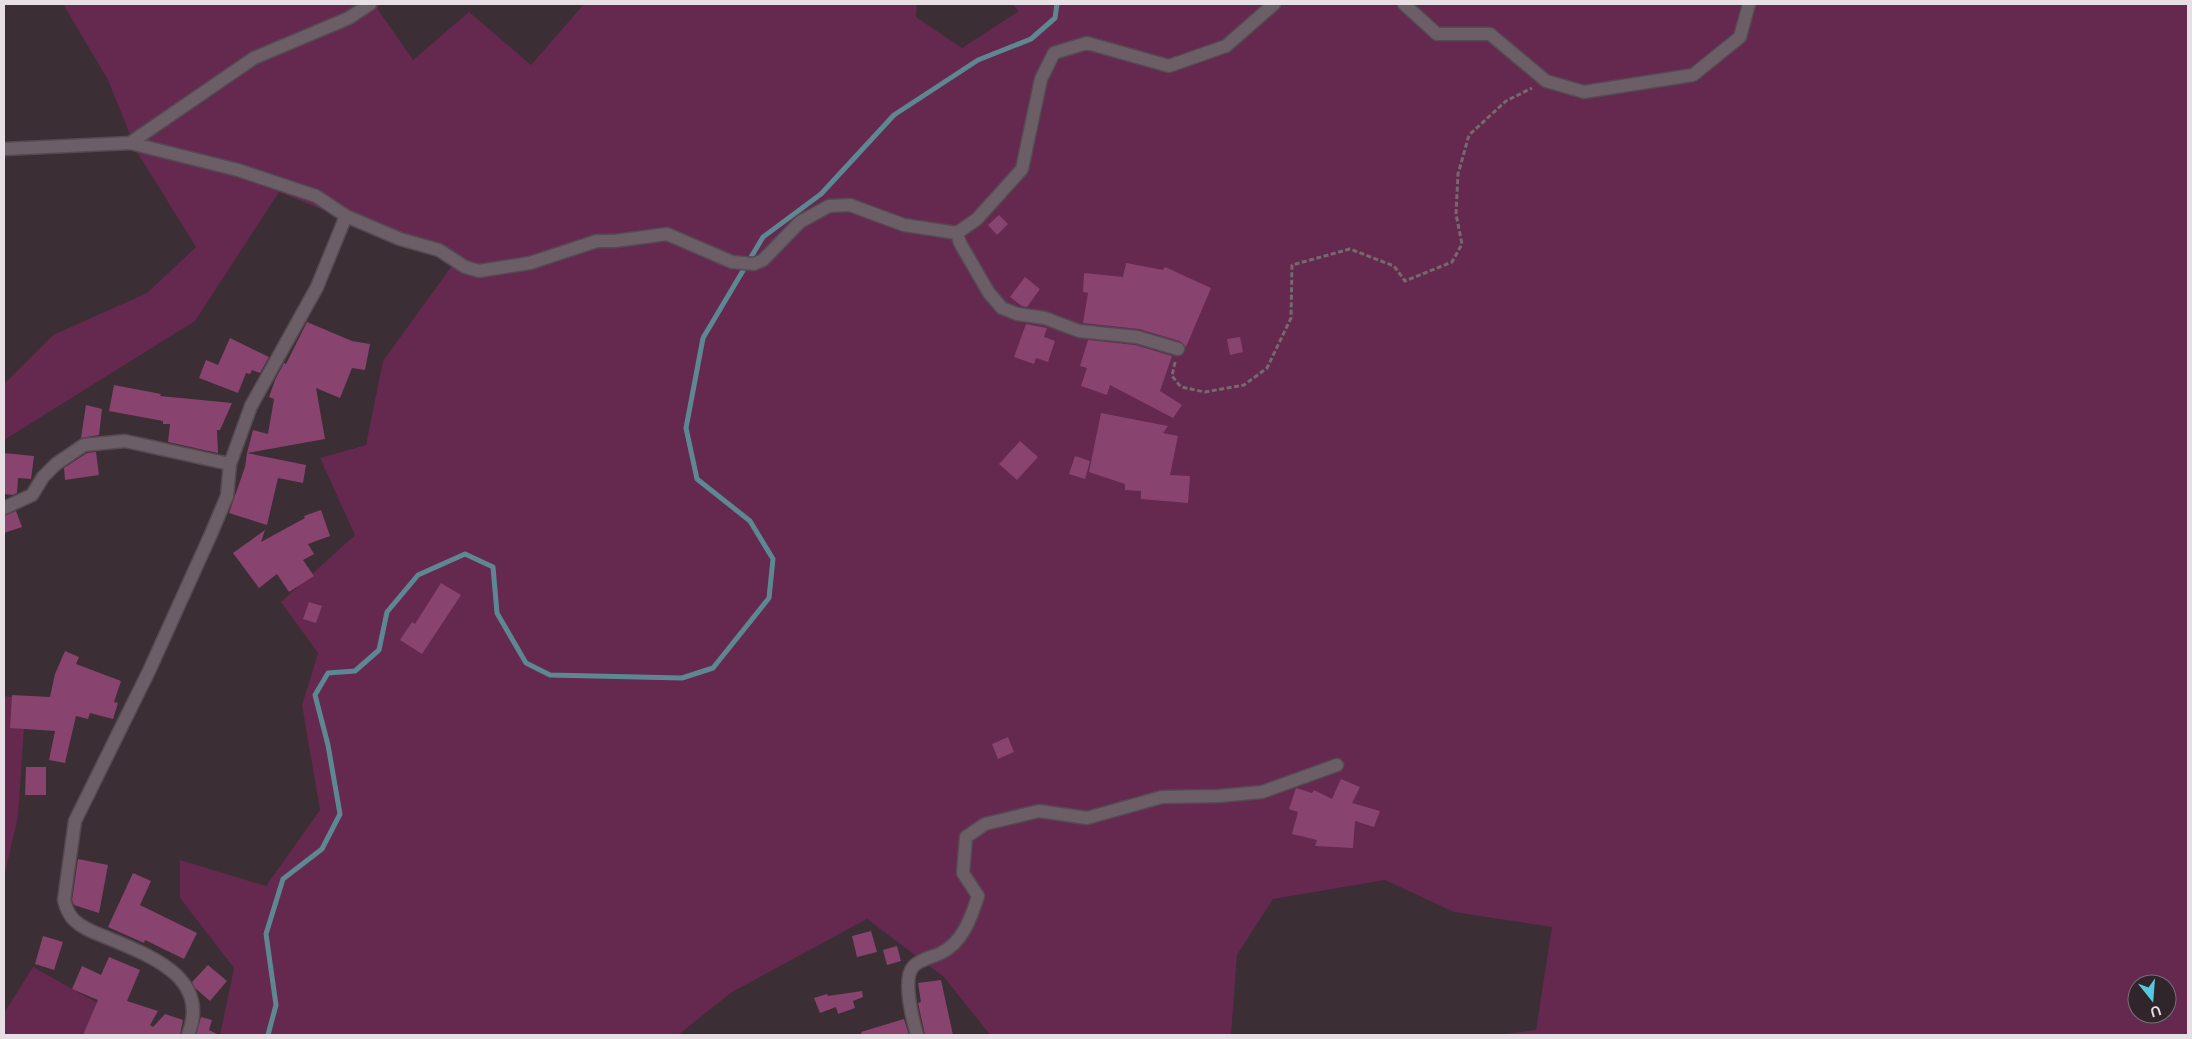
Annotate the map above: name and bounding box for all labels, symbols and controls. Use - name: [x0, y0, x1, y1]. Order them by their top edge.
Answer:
- north arrow: [2127, 974, 2177, 1024]
- text: U: [2148, 1002, 2163, 1021]

